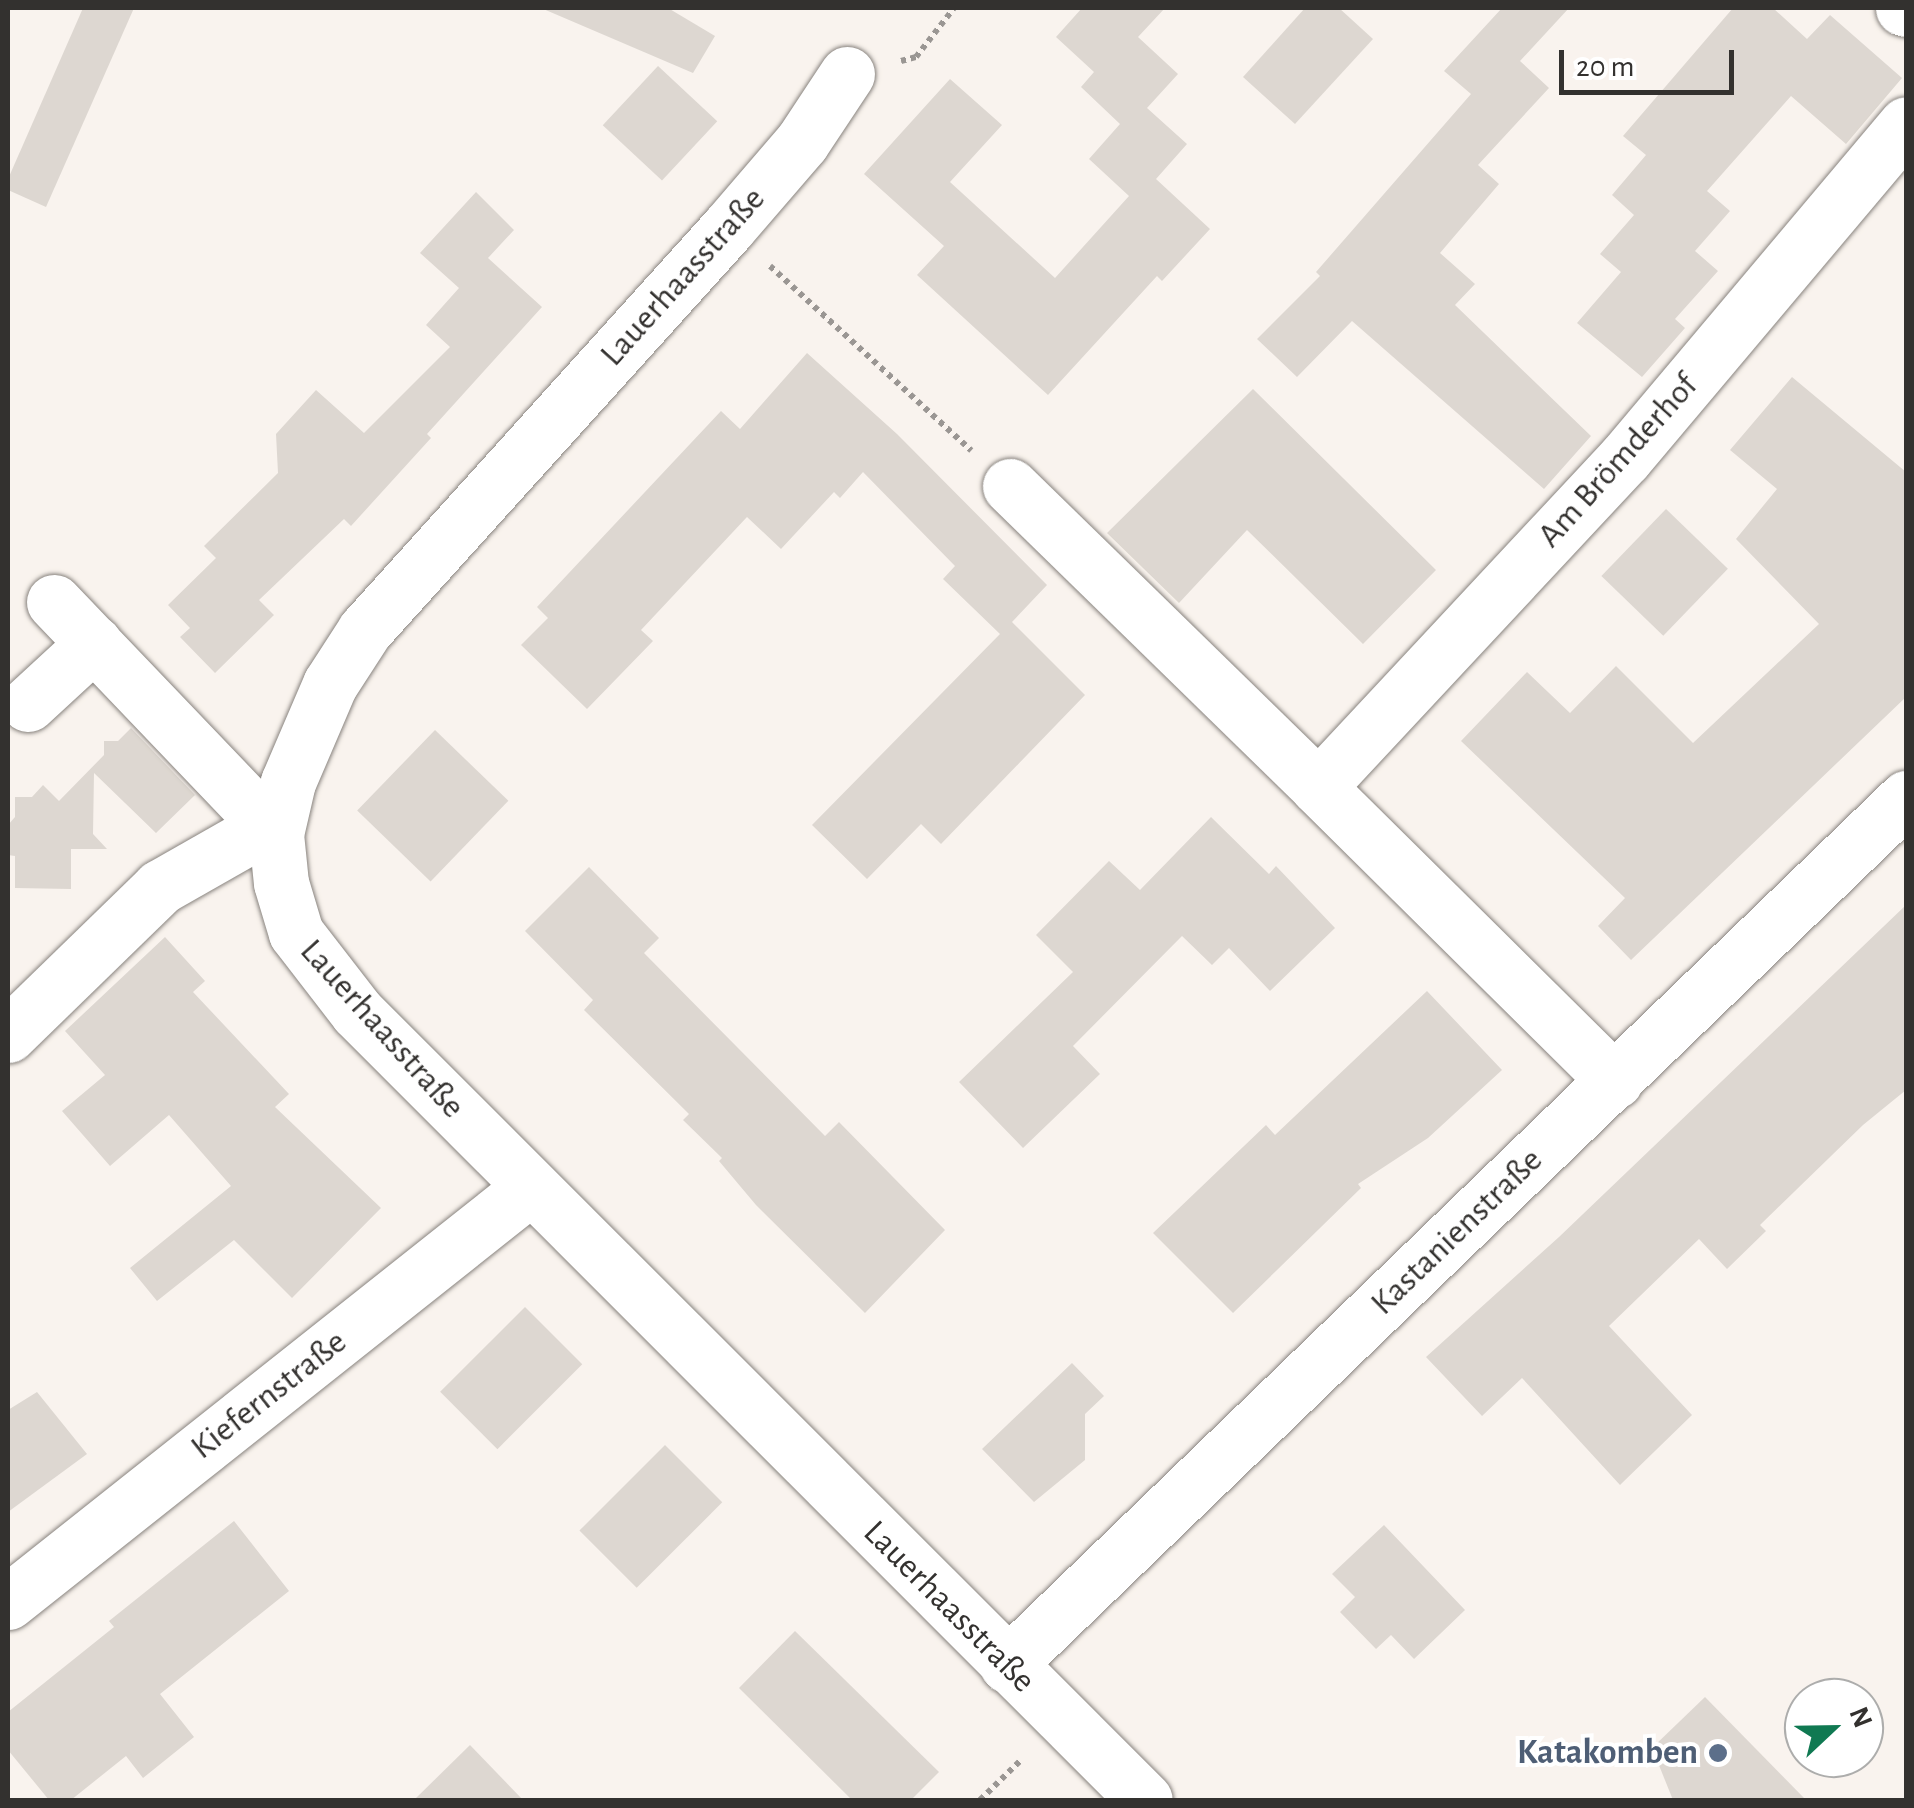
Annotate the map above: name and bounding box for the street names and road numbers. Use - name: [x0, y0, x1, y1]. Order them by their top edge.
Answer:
- street label: Lauerhaasstraße: [592, 179, 774, 375]
- street label: Am Brömderhof: [1529, 366, 1707, 556]
- street label: Lauerhaasstraße: [291, 931, 473, 1127]
- street label: Kastanienstraße: [1362, 1140, 1552, 1324]
- street label: Kiefernstraße: [183, 1321, 355, 1469]
- street label: Lauerhaasstraße: [854, 1512, 1044, 1702]

